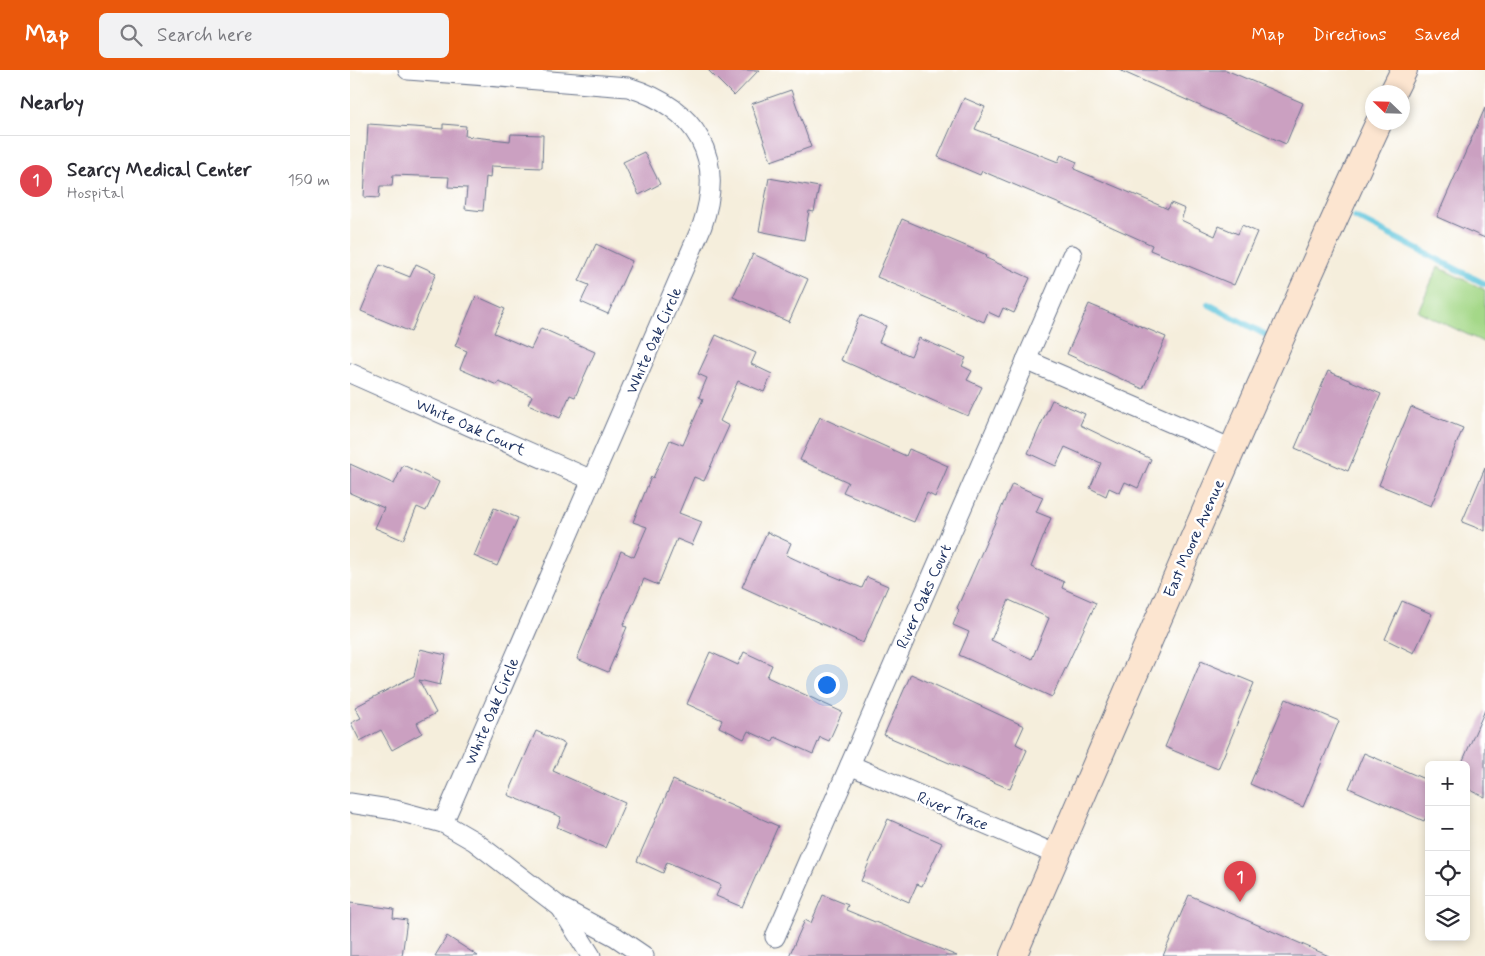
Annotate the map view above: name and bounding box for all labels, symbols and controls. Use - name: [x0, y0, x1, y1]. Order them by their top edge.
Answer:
- search box: [99, 13, 449, 58]
- text: Map: [25, 20, 69, 51]
- icon: search: [117, 21, 145, 49]
- text: Search here: [157, 23, 253, 48]
- text: Map: [1252, 23, 1285, 47]
- text: Directions: [1313, 23, 1387, 47]
- text: Saved: [1415, 23, 1460, 47]
- north arrow: [1365, 85, 1410, 130]
- text: Nearby: [20, 89, 84, 117]
- text: Searcy Medical Center: [67, 158, 251, 183]
- text: 1: [32, 170, 40, 191]
- text: 150 m: [288, 170, 330, 191]
- text: Hospital: [67, 183, 124, 204]
- street label: White Oak Circle: [621, 283, 688, 397]
- street label: White Oak Court: [412, 394, 529, 461]
- street label: East Moore Avenue: [1159, 476, 1230, 601]
- street label: River Oaks Court: [892, 541, 957, 652]
- street label: White Oak Circle: [460, 654, 525, 769]
- your location: [814, 672, 840, 698]
- map controls: [1425, 761, 1470, 941]
- button: +: [1425, 761, 1470, 806]
- street label: River Trace: [914, 787, 991, 836]
- button: −: [1425, 806, 1470, 851]
- button: locate: [1425, 851, 1470, 896]
- pin: 1: [1224, 861, 1256, 902]
- button: layers: [1425, 896, 1470, 941]

